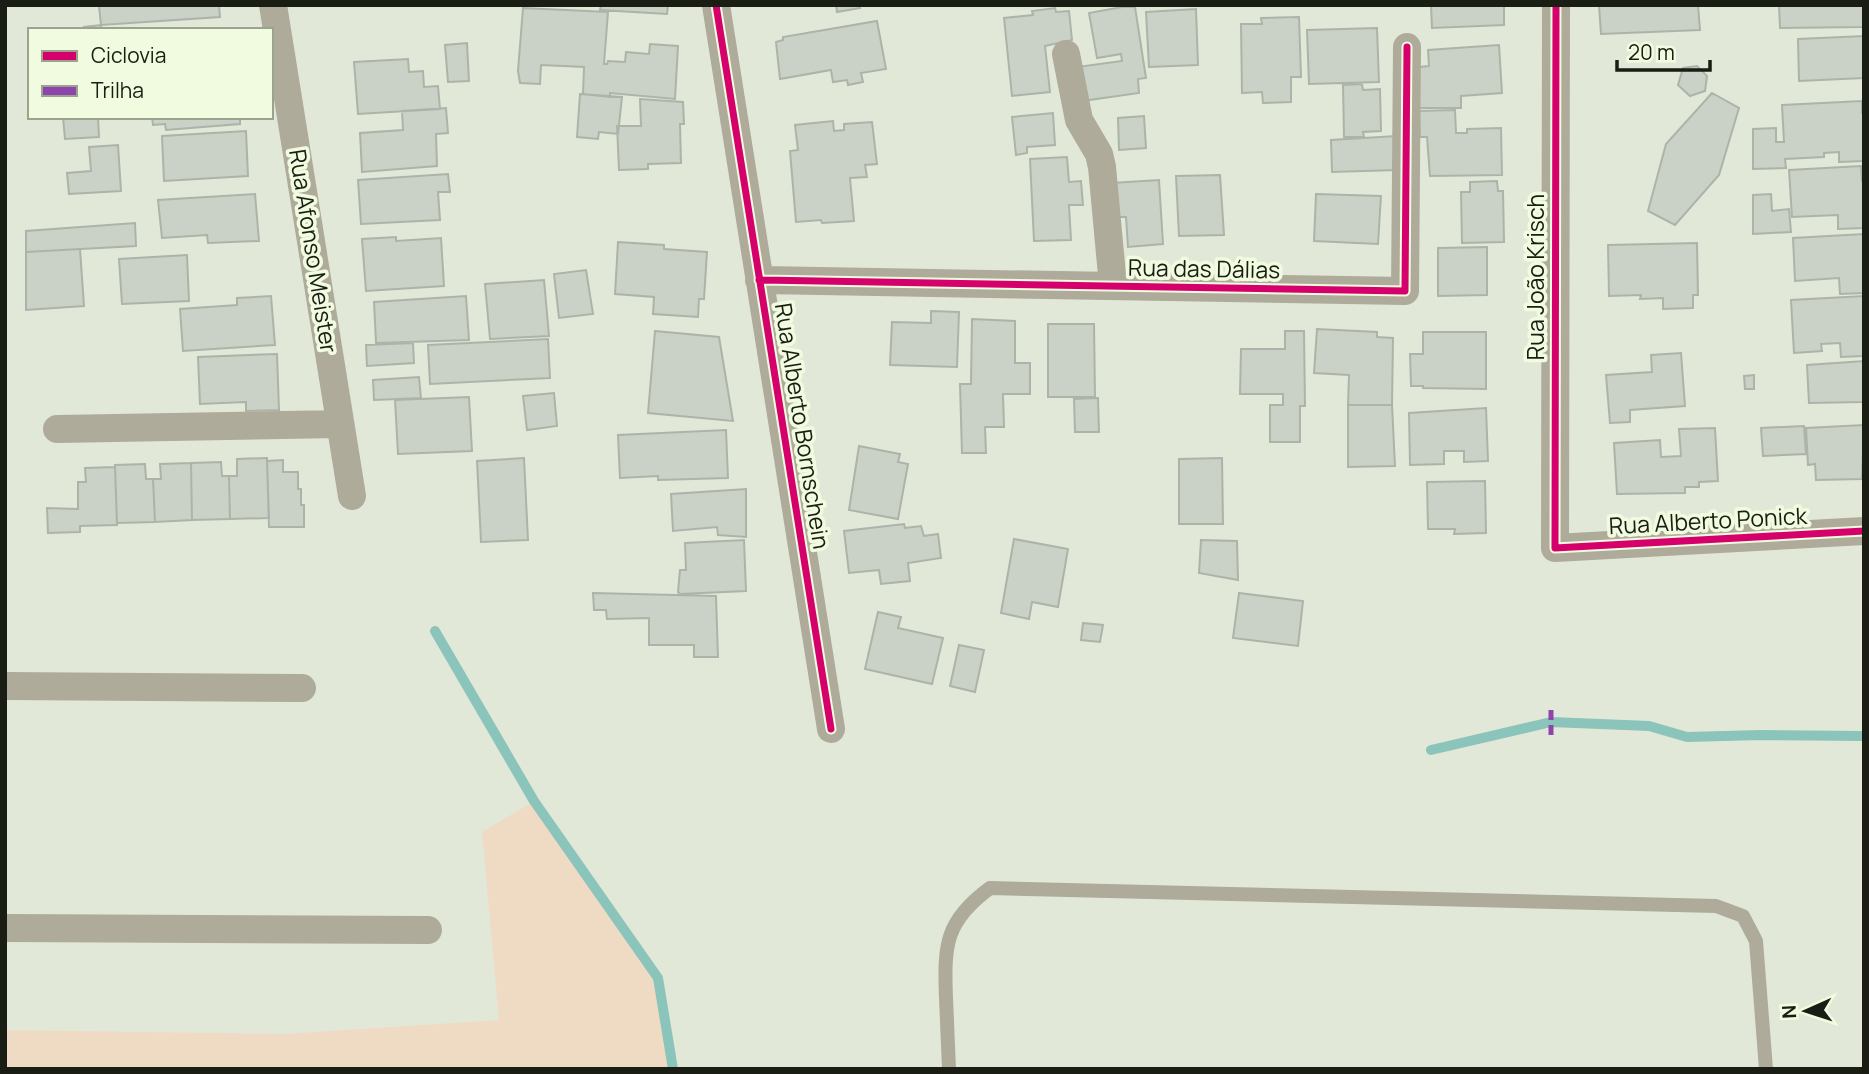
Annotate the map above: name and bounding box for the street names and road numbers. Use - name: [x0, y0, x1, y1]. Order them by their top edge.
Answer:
- street label: Rua Afonso Meister: [282, 147, 346, 355]
- street label: Rua João Krisch: [1519, 194, 1551, 360]
- street label: Rua das Dálias: [1128, 251, 1281, 285]
- street label: Rua Alberto Bornschein: [768, 301, 838, 551]
- street label: Rua Alberto Ponick: [1608, 499, 1808, 541]

